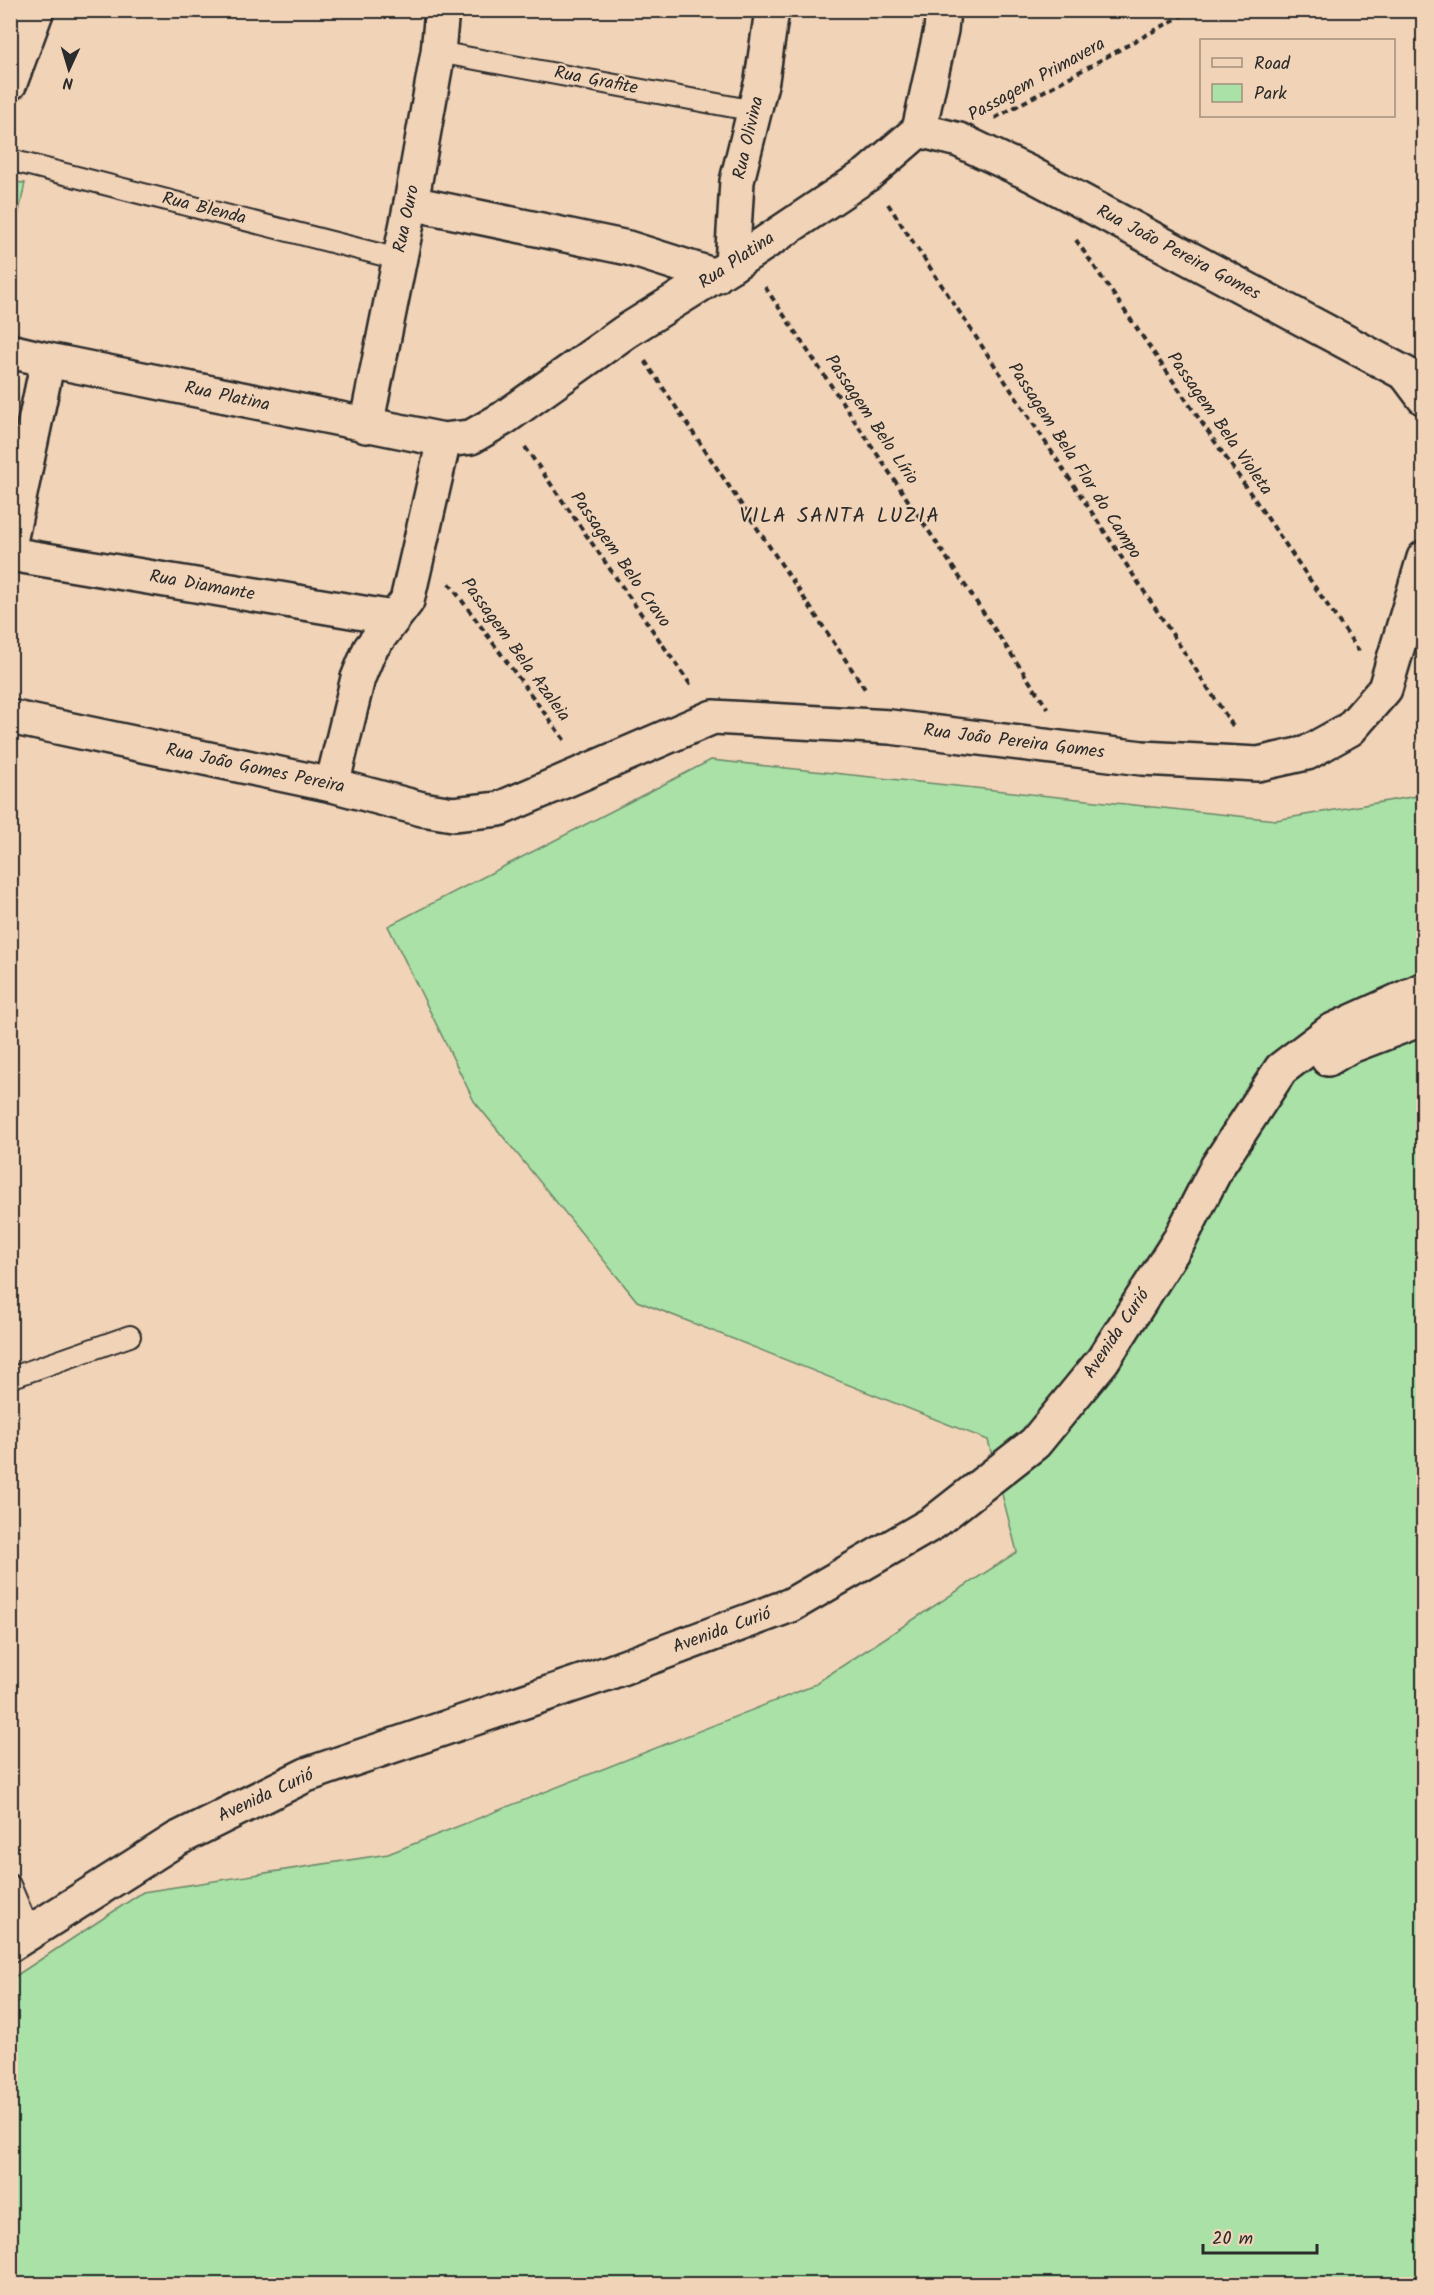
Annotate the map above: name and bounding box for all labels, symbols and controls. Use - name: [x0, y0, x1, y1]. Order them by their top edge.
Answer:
- street label: Passagem Primavera: [963, 30, 1111, 130]
- north arrow: [39, 39, 99, 99]
- legend: [1200, 39, 1395, 117]
- text: Road: [1254, 50, 1291, 79]
- street label: Rua Grafite: [552, 59, 640, 103]
- text: N: [62, 70, 74, 95]
- text: Park: [1254, 80, 1287, 109]
- street label: Rua Olivina: [725, 94, 773, 182]
- street label: Rua Ouro: [386, 182, 428, 256]
- street label: Rua Blenda: [159, 185, 249, 233]
- street label: Rua João Pereira Gomes: [1091, 197, 1266, 309]
- street label: Rua Platina: [693, 225, 781, 297]
- street label: Passagem Bela Violeta: [1158, 346, 1280, 502]
- street label: Passagem Belo Lírio: [816, 349, 926, 491]
- street label: Passagem Bela Flor do Campo: [999, 357, 1149, 565]
- street label: Rua Platina: [182, 374, 272, 420]
- street label: Passagem Belo Cravo: [562, 486, 678, 634]
- district label: VILA SANTA LUZIA: [739, 500, 941, 533]
- street label: Rua Diamante: [147, 562, 257, 610]
- street label: Passagem Bela Azaleia: [453, 572, 577, 728]
- street label: Rua João Pereira Gomes: [922, 716, 1107, 768]
- street label: Rua João Gomes Pereira: [163, 736, 347, 802]
- street label: Avenida Curió: [1076, 1282, 1158, 1385]
- street label: Avenida Curió: [669, 1599, 776, 1662]
- street label: Avenida Curió: [213, 1761, 320, 1831]
- scale bar: [1203, 2217, 1317, 2255]
- text: 20 m: [1212, 2225, 1253, 2254]

